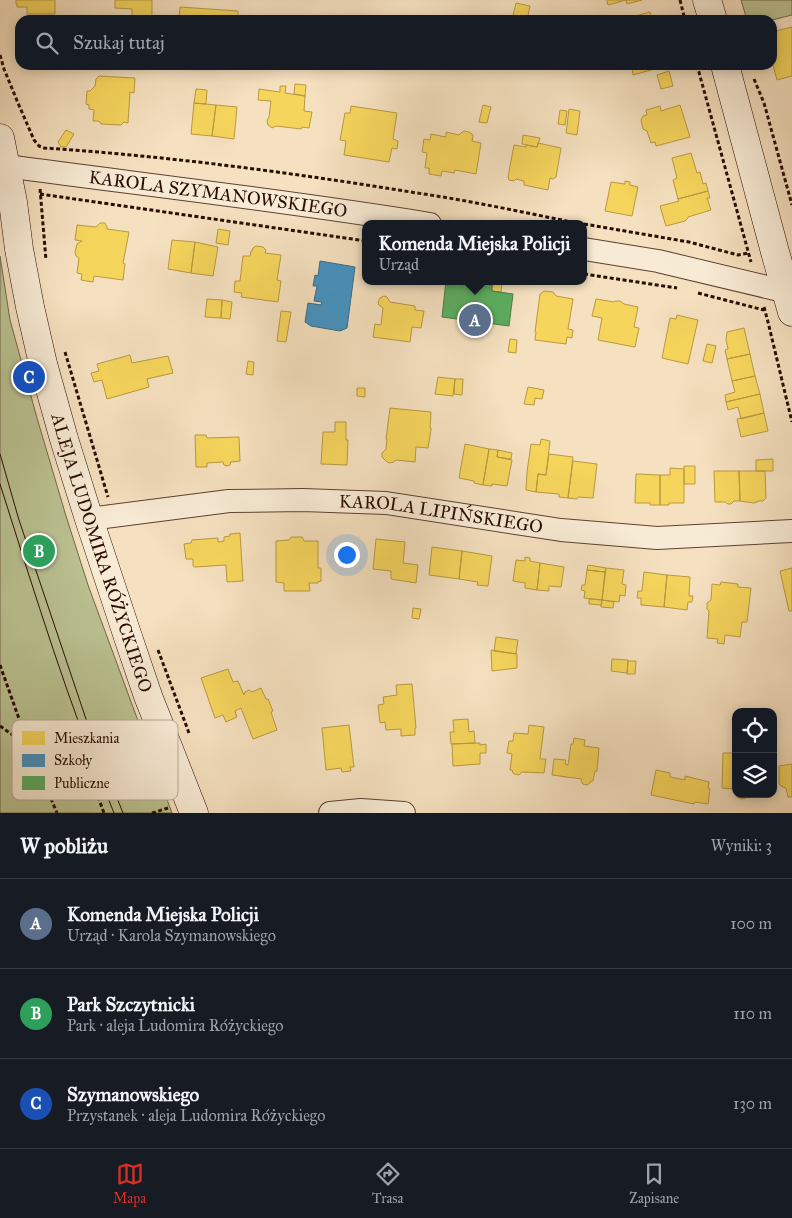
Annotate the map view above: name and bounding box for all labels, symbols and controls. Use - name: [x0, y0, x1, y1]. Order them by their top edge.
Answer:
- search box: [15, 15, 777, 70]
- icon: search: [33, 29, 61, 57]
- text: Szukaj tutaj: [73, 31, 165, 54]
- street label: KAROLA SZYMANOWSKIEGO: [87, 166, 349, 222]
- popup: [362, 220, 587, 285]
- text: Komenda Miejska Policji: [379, 232, 570, 255]
- text: Urząd: [379, 255, 419, 274]
- pin: A: [459, 301, 491, 339]
- pin: C: [13, 358, 45, 396]
- street label: ALEJA LUDOMIRA RÓŻYCKIEGO: [46, 410, 157, 695]
- street label: KAROLA LIPIŃSKIEGO: [339, 490, 544, 538]
- pin: B: [23, 532, 55, 570]
- your location: [334, 542, 360, 568]
- map controls: [732, 708, 777, 798]
- button: locate: [732, 708, 777, 753]
- legend: [12, 720, 178, 800]
- text: Mieszkania: [54, 730, 119, 747]
- text: Szkoły: [54, 752, 93, 769]
- button: layers: [732, 753, 777, 798]
- text: Publiczne: [54, 775, 110, 792]
- text: W pobliżu: [20, 833, 108, 859]
- text: Wyniki: 3: [711, 836, 772, 855]
- text: Komenda Miejska Policji: [67, 903, 259, 926]
- text: A: [31, 914, 41, 933]
- text: 100 m: [730, 914, 772, 933]
- text: Urząd · Karola Szymanowskiego: [67, 926, 276, 945]
- text: Park Szczytnicki: [67, 993, 195, 1016]
- text: B: [31, 1004, 41, 1023]
- text: 110 m: [733, 1004, 772, 1023]
- text: Park · aleja Ludomira Różyckiego: [67, 1016, 284, 1035]
- text: Szymanowskiego: [67, 1083, 199, 1106]
- text: C: [31, 1094, 41, 1113]
- text: 130 m: [733, 1094, 772, 1113]
- text: Przystanek · aleja Ludomira Różyckiego: [67, 1106, 325, 1125]
- tab: Mapa: [113, 1160, 146, 1207]
- tab: Trasa: [372, 1160, 403, 1207]
- tab: Zapisane: [629, 1160, 679, 1207]

